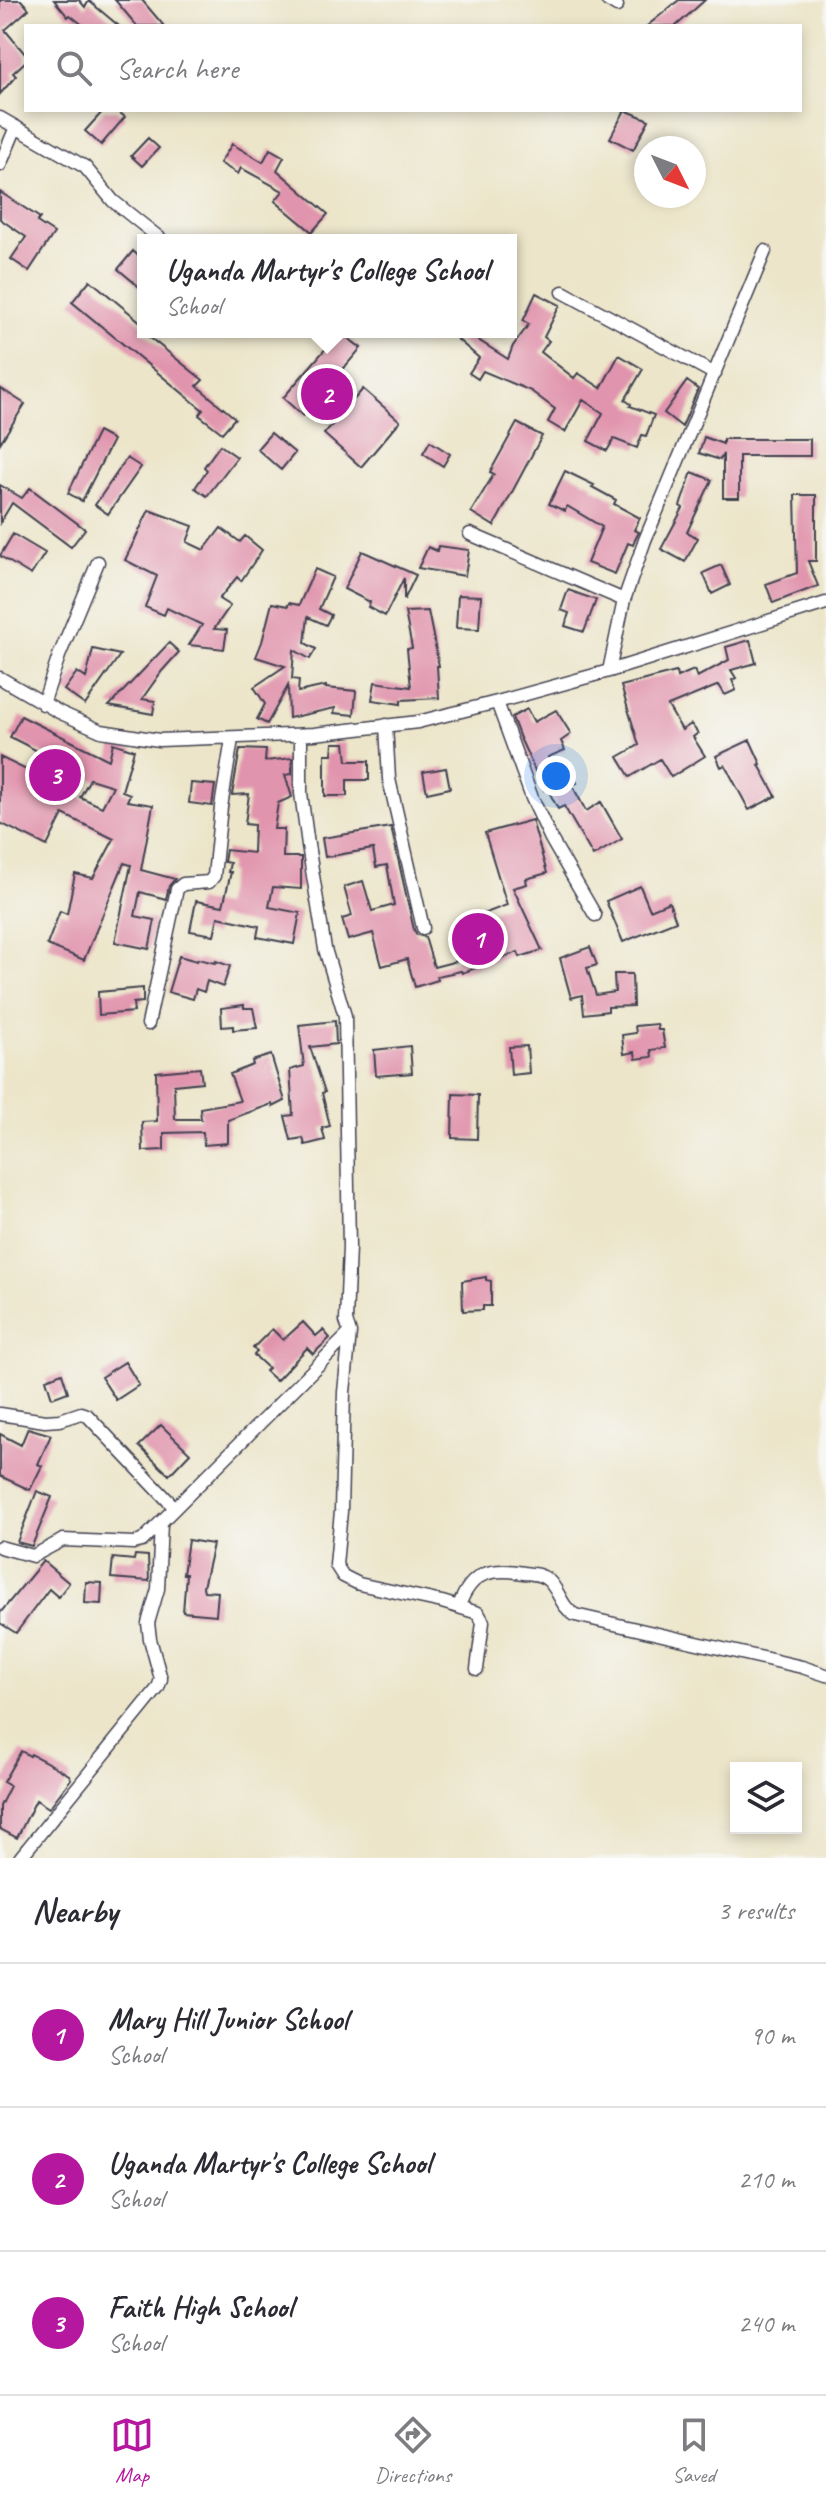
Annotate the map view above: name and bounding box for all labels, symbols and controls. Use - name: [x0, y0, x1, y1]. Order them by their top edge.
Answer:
- search box: [24, 24, 802, 112]
- icon: search: [52, 46, 96, 90]
- text: Search here: [116, 49, 238, 87]
- north arrow: [634, 136, 706, 208]
- popup: [137, 234, 517, 338]
- text: Uganda Martyr's College School: [166, 251, 488, 289]
- text: School: [166, 289, 222, 322]
- pin: 2: [301, 364, 353, 424]
- pin: 3: [29, 745, 81, 805]
- your location: [536, 756, 576, 796]
- pin: 1: [452, 909, 504, 969]
- map controls: [730, 1762, 802, 1834]
- button: layers: [730, 1762, 802, 1834]
- text: Nearby: [32, 1889, 118, 1932]
- text: 3 results: [718, 1894, 794, 1927]
- text: Mary Hill Junior School: [108, 2000, 348, 2038]
- text: 1: [52, 2019, 64, 2052]
- text: 90 m: [750, 2019, 794, 2052]
- text: School: [108, 2038, 164, 2071]
- text: Uganda Martyr's College School: [108, 2144, 431, 2182]
- text: 2: [52, 2163, 64, 2196]
- text: 210 m: [738, 2163, 794, 2196]
- text: School: [108, 2182, 164, 2215]
- text: Faith High School: [108, 2288, 293, 2326]
- text: 3: [52, 2307, 64, 2340]
- text: 240 m: [738, 2307, 794, 2340]
- text: School: [108, 2326, 164, 2359]
- tab: Map: [110, 2413, 154, 2489]
- tab: Directions: [375, 2413, 451, 2489]
- tab: Saved: [672, 2413, 716, 2489]

